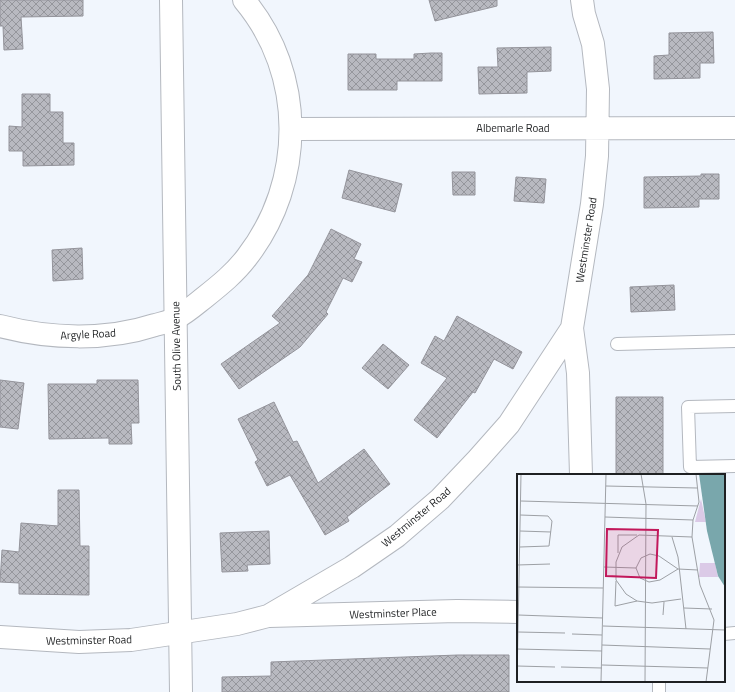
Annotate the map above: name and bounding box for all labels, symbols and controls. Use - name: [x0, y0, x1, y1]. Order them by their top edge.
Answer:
- street label: Albemarle Road: [476, 120, 550, 136]
- street label: Westminster Road: [571, 196, 601, 284]
- street label: South Olive Avenue: [167, 301, 185, 391]
- street label: Argyle Road: [60, 325, 116, 343]
- inset map: [517, 474, 725, 682]
- street label: Westminster Road: [378, 483, 454, 551]
- street label: Westminster Place: [349, 603, 437, 623]
- street label: Westminster Road: [46, 631, 132, 649]

